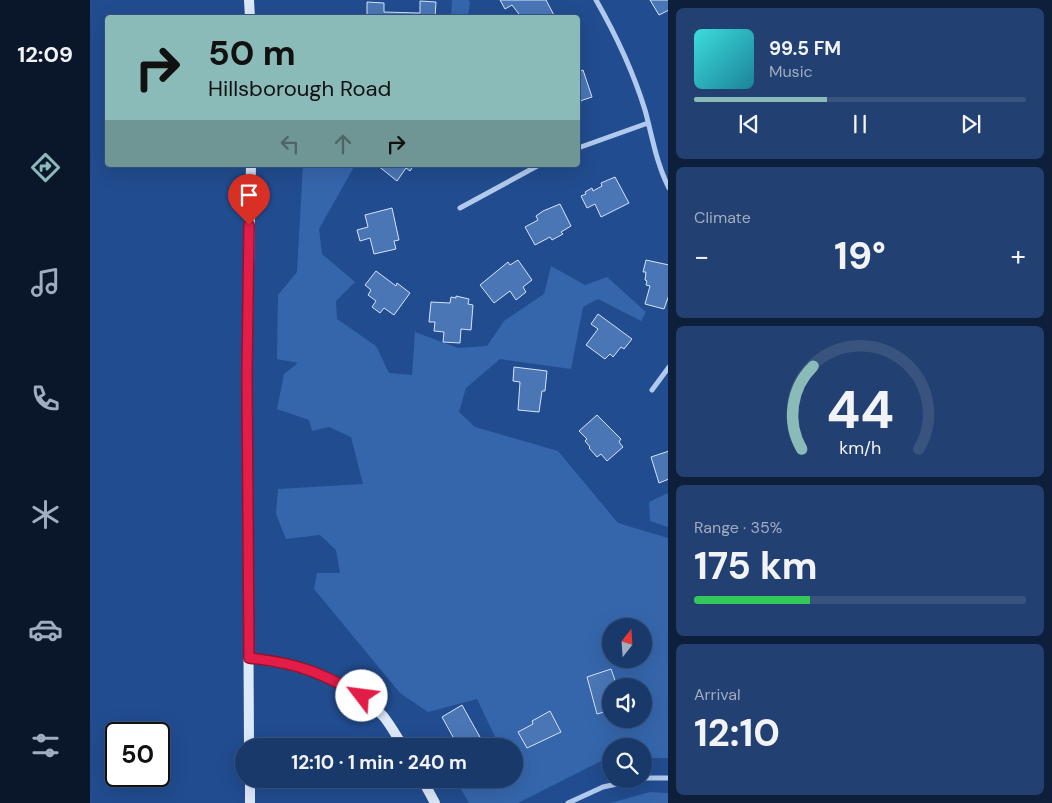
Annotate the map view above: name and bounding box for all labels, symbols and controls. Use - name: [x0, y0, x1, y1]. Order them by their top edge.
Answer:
- text: 50 m: [208, 30, 296, 76]
- icon: right: [125, 35, 190, 100]
- text: 99.5 FM: [769, 36, 841, 61]
- text: 12:09: [17, 40, 73, 69]
- text: Music: [769, 61, 813, 82]
- text: Hillsborough Road: [208, 74, 391, 103]
- icon: previous: [735, 110, 763, 138]
- icon: pause: [846, 110, 874, 138]
- icon: next: [957, 110, 985, 138]
- icon: left: [276, 130, 304, 158]
- icon: ahead: [329, 130, 357, 158]
- icon: right: [382, 130, 410, 158]
- icon: directions: [28, 150, 63, 185]
- pin: [228, 174, 270, 225]
- icon: arrive: [235, 181, 263, 209]
- text: Climate: [694, 207, 751, 228]
- text: 19°: [834, 231, 886, 281]
- text: −: [694, 238, 709, 275]
- text: +: [1011, 238, 1026, 275]
- icon: music: [28, 265, 63, 300]
- text: 44: [826, 376, 894, 444]
- icon: phone: [28, 381, 63, 416]
- text: km/h: [839, 436, 881, 460]
- icon: climate: [28, 497, 63, 532]
- text: Range · 35%: [694, 517, 782, 538]
- text: 175 km: [694, 541, 818, 591]
- icon: car: [28, 612, 63, 647]
- north arrow: [602, 618, 652, 668]
- map controls: [602, 618, 652, 788]
- position arrow: [335, 669, 387, 721]
- button: sound: [602, 678, 652, 728]
- text: Arrival: [694, 684, 741, 705]
- text: 12:10: [694, 708, 780, 758]
- speed limit sign: 50: [105, 722, 170, 787]
- icon: filters: [28, 728, 63, 763]
- button: search: [602, 738, 652, 788]
- text: 12:10 · 1 min · 240 m: [291, 750, 467, 775]

